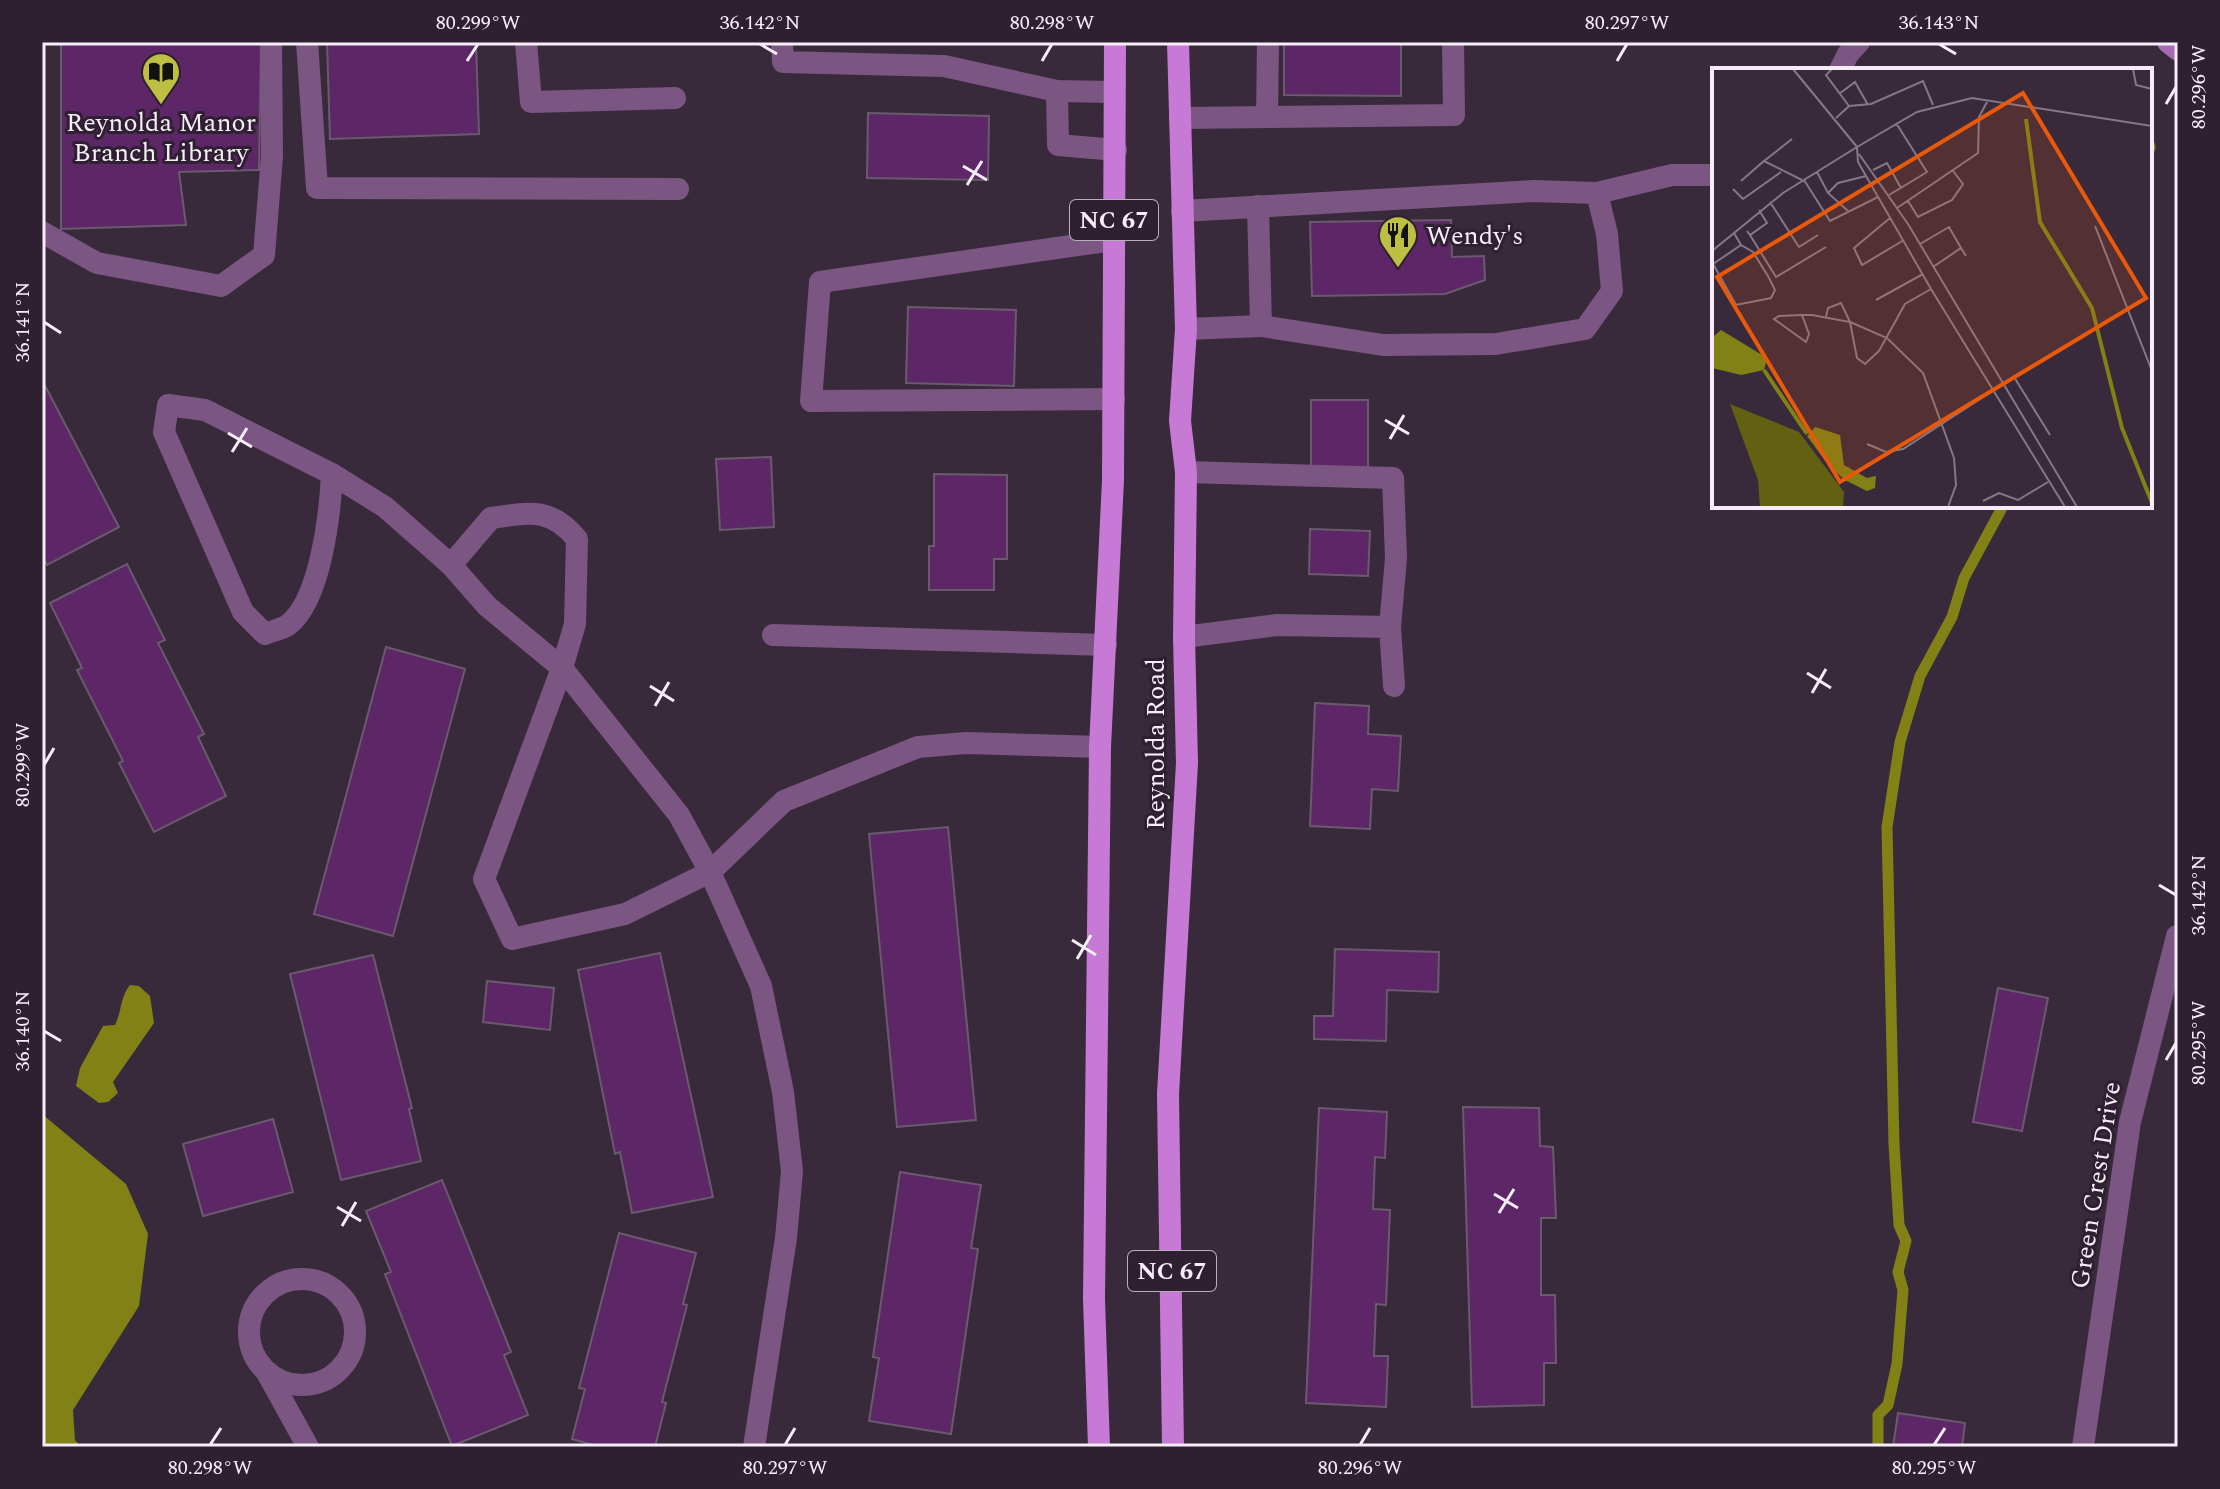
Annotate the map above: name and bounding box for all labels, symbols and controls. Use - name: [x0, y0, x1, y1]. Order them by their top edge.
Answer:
- text: 80.299°W: [436, 8, 521, 38]
- text: 36.142°N: [720, 8, 800, 38]
- text: 80.298°W: [1010, 8, 1095, 38]
- text: 80.297°W: [1585, 8, 1670, 38]
- text: 36.143°N: [1899, 8, 1979, 38]
- text: 80.296°W: [2184, 44, 2214, 129]
- library icon: Reynolda Manor Branch Library: [140, 51, 182, 106]
- inset map: [1712, 68, 2152, 508]
- place label: Reynolda Manor Branch Library: [66, 103, 256, 173]
- road number: NC 67: [1070, 200, 1158, 240]
- restaurant icon: Wendy's: [1377, 214, 1419, 269]
- place label: Wendy's: [1426, 216, 1523, 256]
- text: 36.141°N: [8, 282, 38, 362]
- street label: Reynolda Road: [1136, 658, 1176, 830]
- text: 80.299°W: [8, 722, 38, 807]
- text: 36.142°N: [2184, 855, 2214, 935]
- text: 36.140°N: [8, 991, 38, 1071]
- text: 80.295°W: [2184, 1000, 2214, 1085]
- street label: Green Crest Drive: [2060, 1079, 2132, 1292]
- road number: NC 67: [1128, 1251, 1216, 1291]
- text: 80.298°W: [168, 1453, 253, 1483]
- text: 80.297°W: [743, 1453, 828, 1483]
- text: 80.296°W: [1318, 1453, 1403, 1483]
- text: 80.295°W: [1892, 1453, 1977, 1483]

